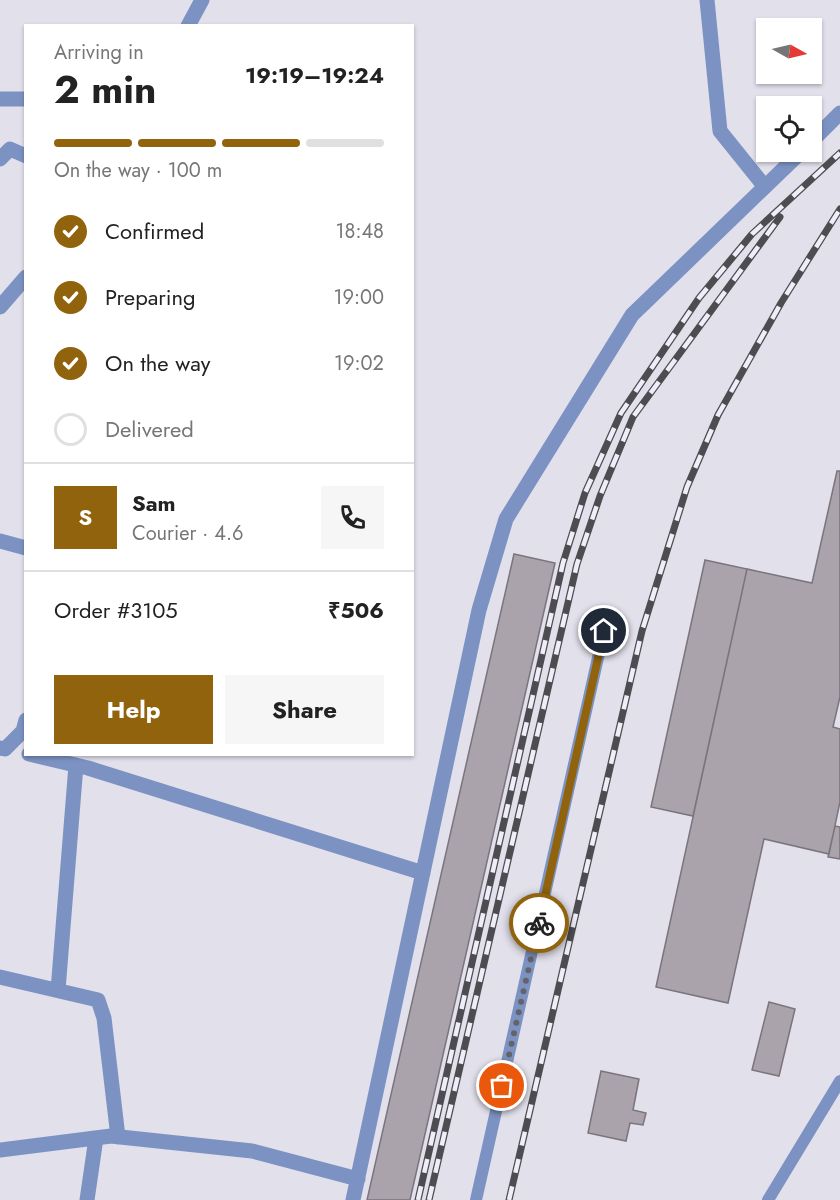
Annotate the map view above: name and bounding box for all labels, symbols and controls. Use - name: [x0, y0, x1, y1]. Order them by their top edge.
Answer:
- north arrow: [756, 18, 822, 84]
- map controls: [756, 18, 822, 162]
- text: Arriving in: [54, 38, 144, 67]
- text: 19:19–19:24: [245, 59, 384, 91]
- text: 2 min: [54, 61, 156, 118]
- button: locate: [756, 96, 822, 162]
- text: On the way · 100 m: [54, 156, 222, 185]
- icon: check: [54, 215, 87, 248]
- text: Confirmed: [105, 215, 204, 247]
- text: 18:48: [336, 217, 384, 246]
- icon: check: [54, 281, 87, 314]
- text: Preparing: [105, 281, 196, 313]
- text: 19:00: [333, 283, 384, 312]
- icon: check: [54, 347, 87, 380]
- text: On the way: [105, 347, 210, 379]
- text: 19:02: [334, 349, 384, 378]
- text: Delivered: [105, 413, 194, 445]
- button: phone: [321, 486, 384, 549]
- text: Sam: [132, 487, 176, 519]
- text: S: [79, 501, 92, 533]
- text: Courier · 4.6: [132, 519, 244, 548]
- text: Order #3105: [54, 594, 178, 626]
- text: ₹506: [328, 594, 384, 626]
- pin: [578, 605, 629, 656]
- icon: home: [587, 614, 620, 647]
- button: Help: [54, 675, 213, 744]
- button: Share: [225, 675, 384, 744]
- courier: [509, 893, 569, 953]
- icon: bike: [523, 907, 556, 940]
- pin: [476, 1060, 527, 1111]
- icon: bag: [485, 1069, 518, 1102]

